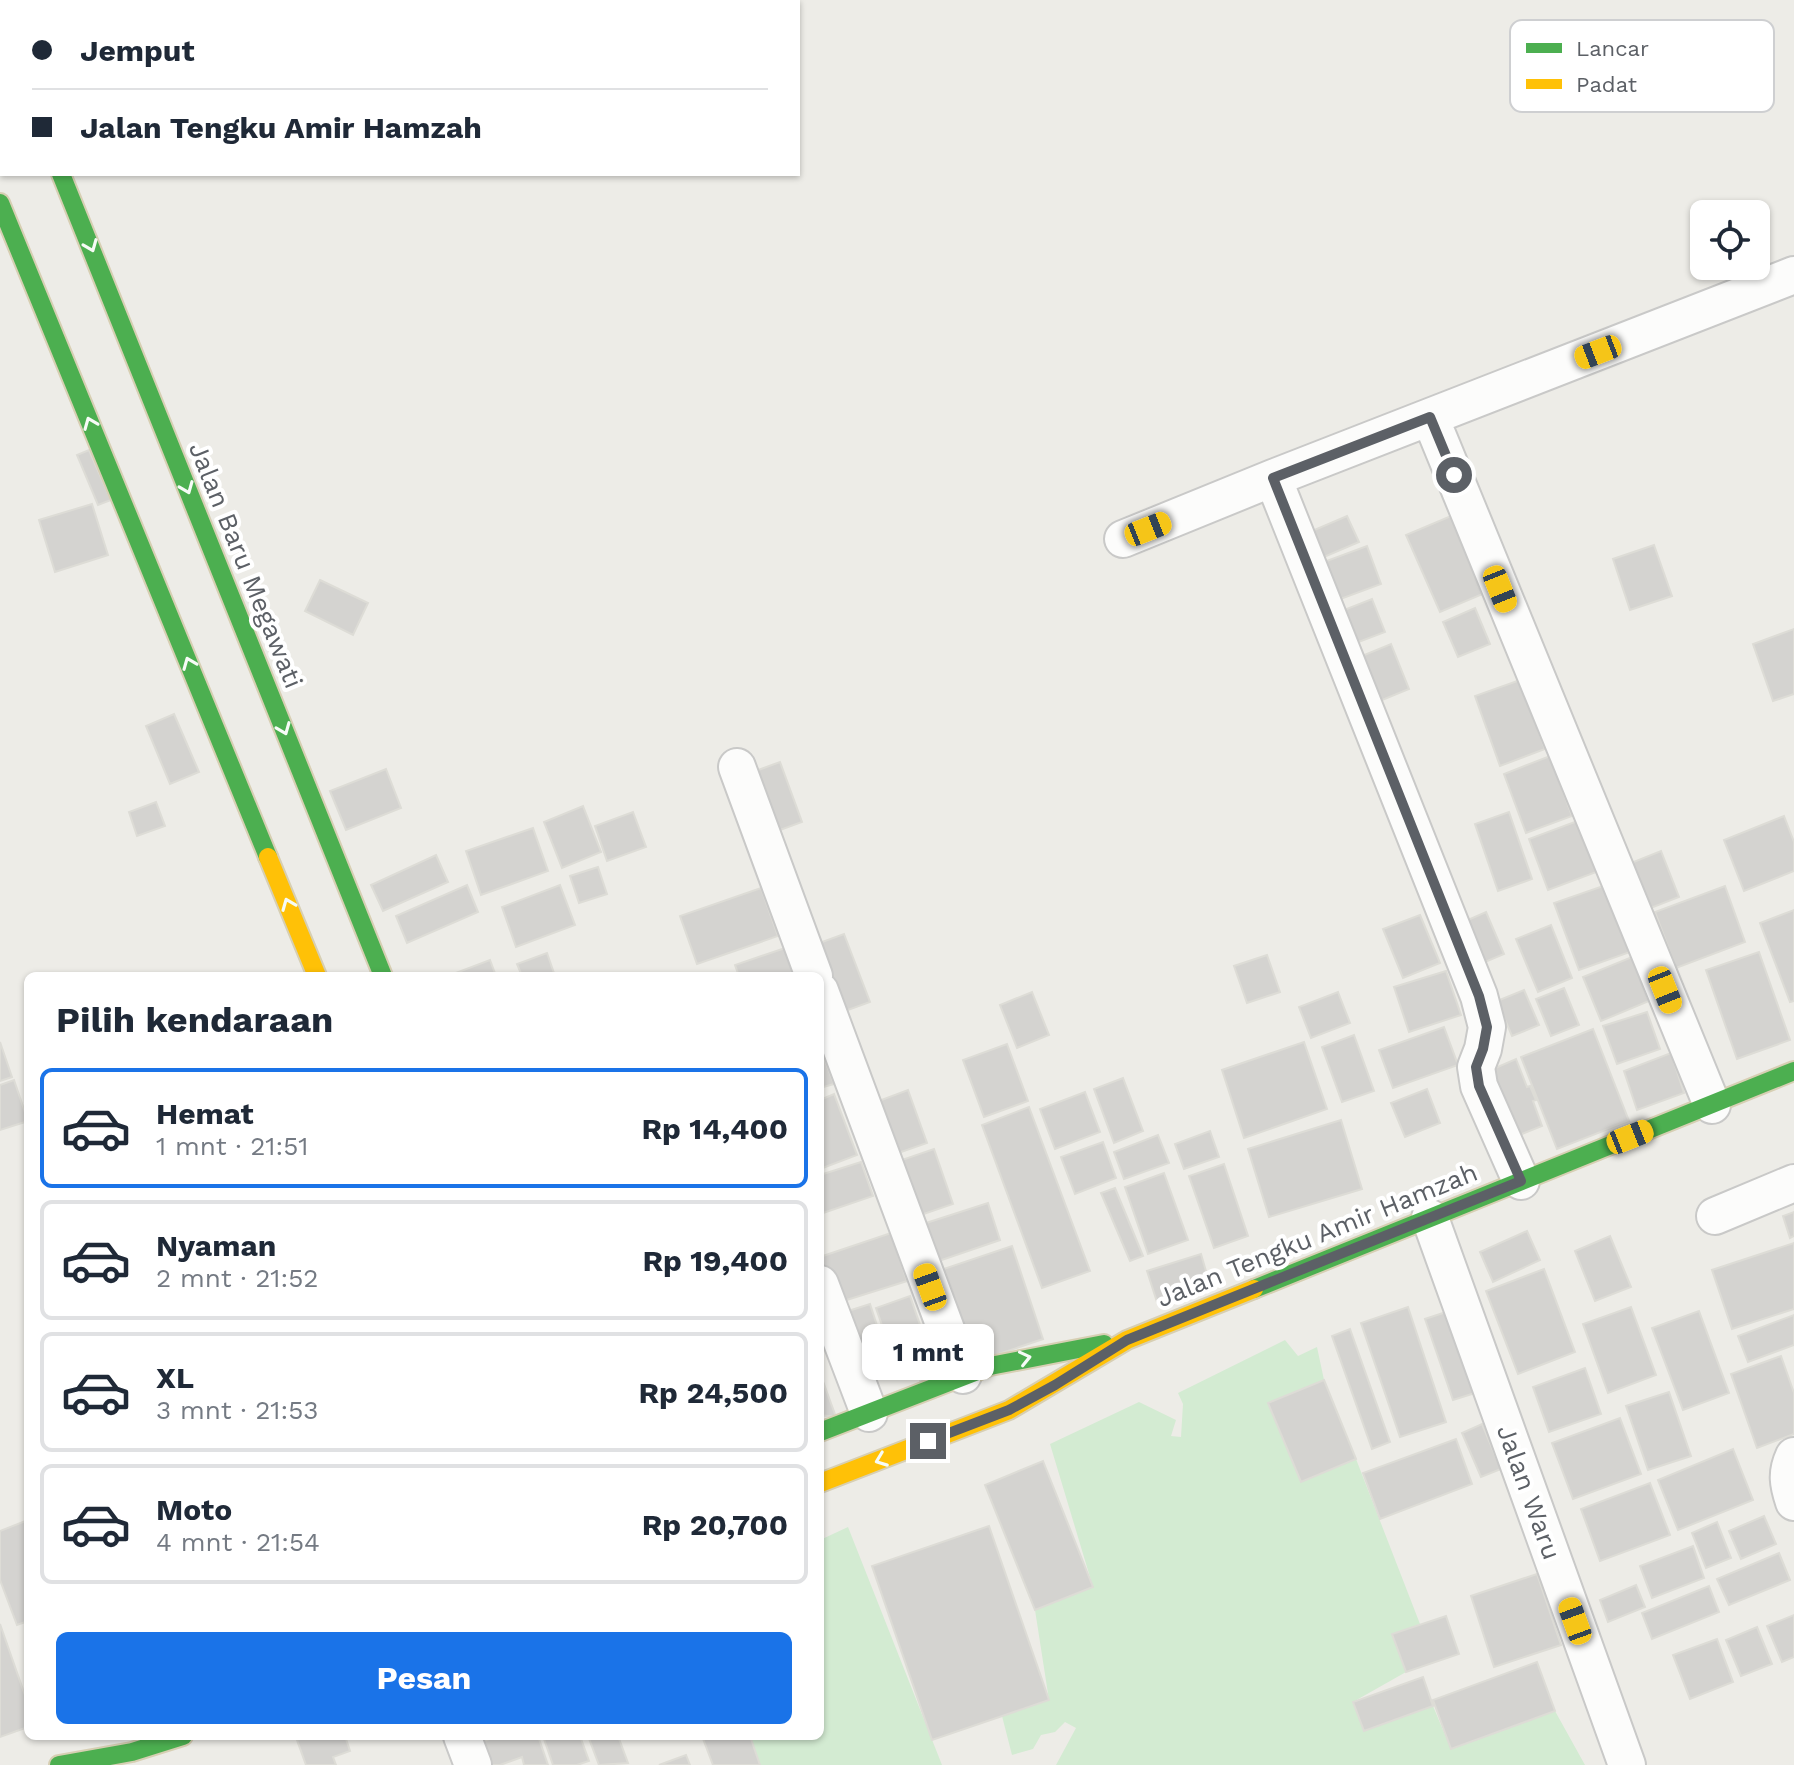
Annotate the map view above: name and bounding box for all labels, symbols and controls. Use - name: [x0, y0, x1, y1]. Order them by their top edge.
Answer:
- legend: [1510, 20, 1774, 112]
- text: Jemput: [80, 33, 195, 68]
- text: Lancar: [1576, 36, 1649, 61]
- text: Padat: [1576, 72, 1637, 97]
- text: Jalan Tengku Amir Hamzah: [80, 110, 482, 145]
- map controls: [1690, 200, 1770, 280]
- button: locate: [1690, 200, 1770, 280]
- one-way arrow: [81, 238, 97, 252]
- car: [1571, 332, 1625, 372]
- one-way arrow: [83, 417, 100, 431]
- street label: Jalan Baru Megawati: [183, 438, 309, 692]
- route start: [1436, 457, 1472, 493]
- one-way arrow: [177, 480, 194, 494]
- car: [1121, 509, 1175, 549]
- car: [1480, 562, 1520, 616]
- one-way arrow: [182, 657, 199, 671]
- one-way arrow: [274, 721, 291, 735]
- one-way arrow: [281, 898, 297, 912]
- car: [1645, 963, 1685, 1017]
- text: Pilih kendaraan: [56, 999, 333, 1041]
- icon: car: [60, 1092, 132, 1164]
- text: Hemat: [156, 1096, 254, 1131]
- text: Rp 14,400: [641, 1111, 788, 1146]
- car: [1603, 1117, 1657, 1157]
- text: 1 mnt · 21:51: [156, 1131, 308, 1161]
- street label: Jalan Tengku Amir Hamzah: [1152, 1157, 1482, 1313]
- icon: car: [60, 1224, 132, 1296]
- text: Nyaman: [156, 1228, 276, 1263]
- text: Rp 19,400: [642, 1243, 788, 1278]
- car: [911, 1260, 949, 1314]
- text: 2 mnt · 21:52: [156, 1263, 319, 1293]
- callout: 1 mnt: [862, 1325, 994, 1381]
- text: 1 mnt: [893, 1337, 963, 1367]
- one-way arrow: [1017, 1350, 1031, 1367]
- icon: car: [60, 1356, 132, 1428]
- text: XL: [156, 1360, 194, 1395]
- text: Rp 24,500: [638, 1375, 788, 1410]
- text: 3 mnt · 21:53: [156, 1395, 319, 1425]
- street label: Jalan Waru: [1491, 1420, 1567, 1564]
- route end: [910, 1423, 946, 1459]
- one-way arrow: [875, 1450, 889, 1467]
- icon: car: [60, 1488, 132, 1560]
- text: Moto: [156, 1492, 232, 1527]
- text: Rp 20,700: [642, 1507, 788, 1542]
- text: 4 mnt · 21:54: [156, 1527, 320, 1557]
- car: [1556, 1594, 1594, 1648]
- button: Pesan: [56, 1632, 792, 1724]

